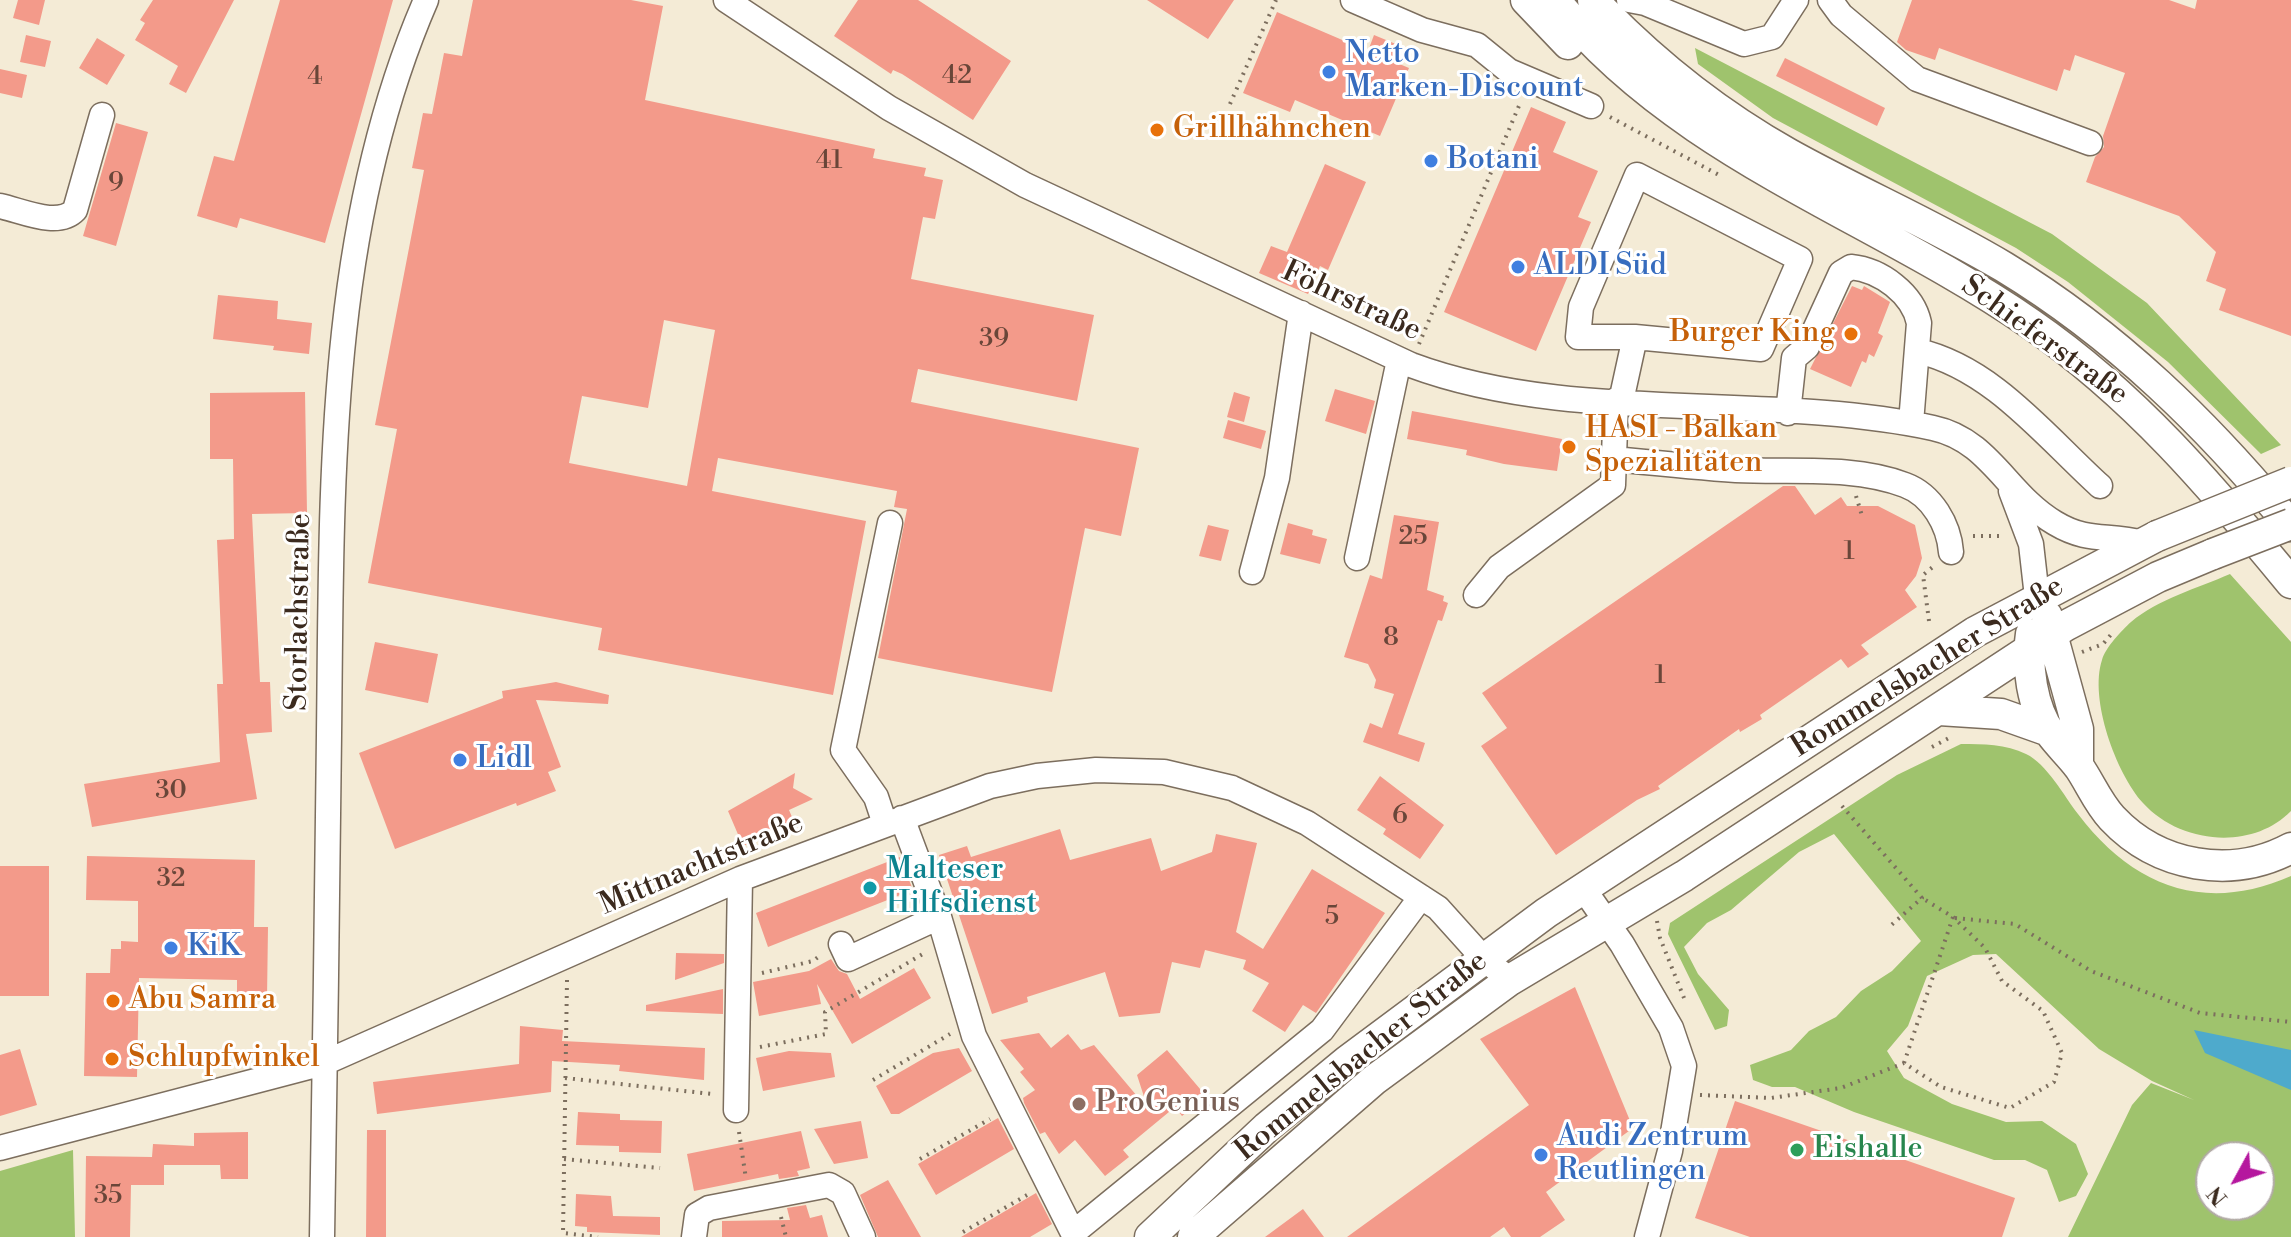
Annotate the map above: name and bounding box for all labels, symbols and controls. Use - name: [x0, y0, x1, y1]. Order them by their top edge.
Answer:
- place label: Netto Marken-Discount: [1345, 37, 1584, 108]
- house number: 42: [942, 61, 972, 93]
- house number: 4: [307, 62, 323, 94]
- marker: Netto Marken-Discount: [1320, 63, 1338, 81]
- place label: Grillhähnchen: [1173, 112, 1371, 148]
- marker: Grillhähnchen: [1148, 121, 1166, 139]
- place label: Botani: [1447, 143, 1539, 179]
- house number: 41: [816, 146, 842, 178]
- marker: Botani: [1422, 152, 1440, 170]
- house number: 9: [108, 168, 124, 200]
- place label: ALDI Süd: [1534, 249, 1667, 285]
- street label: Föhrstraße: [1276, 254, 1426, 350]
- marker: ALDI Süd: [1509, 258, 1527, 276]
- street label: Schieferstraße: [1954, 268, 2134, 414]
- place label: Burger King: [1669, 316, 1835, 352]
- house number: 39: [979, 324, 1009, 356]
- marker: Burger King: [1842, 325, 1860, 343]
- place label: HASI - Balkan Spezialitäten: [1585, 412, 1777, 482]
- marker: HASI - Balkan Spezialitäten: [1560, 438, 1578, 456]
- street label: Storlachstraße: [280, 513, 320, 711]
- house number: 25: [1398, 522, 1428, 554]
- house number: 1: [1843, 537, 1855, 569]
- street label: Rommelsbacher Straße: [1785, 569, 2071, 767]
- house number: 8: [1383, 623, 1399, 655]
- house number: 1: [1654, 661, 1666, 693]
- place label: Lidl: [476, 742, 532, 778]
- marker: Lidl: [451, 751, 469, 769]
- house number: 30: [155, 776, 187, 808]
- house number: 6: [1392, 801, 1408, 833]
- street label: Mittnachtstraße: [595, 806, 809, 924]
- place label: Malteser Hilfsdienst: [886, 853, 1037, 924]
- house number: 32: [156, 864, 186, 896]
- marker: Malteser Hilfsdienst: [861, 879, 879, 897]
- house number: 5: [1325, 902, 1339, 934]
- place label: KiK: [187, 930, 241, 966]
- marker: KiK: [162, 939, 180, 957]
- street label: Rommelsbacher Straße: [1229, 944, 1495, 1170]
- place label: Abu Samra: [129, 983, 276, 1019]
- marker: Abu Samra: [104, 992, 122, 1010]
- place label: Schlupfwinkel: [128, 1041, 320, 1077]
- marker: Schlupfwinkel: [103, 1050, 121, 1068]
- place label: ProGenius: [1095, 1086, 1240, 1122]
- marker: ProGenius: [1070, 1095, 1088, 1113]
- place label: Audi Zentrum Reutlingen: [1557, 1120, 1748, 1190]
- place label: Eishalle: [1813, 1132, 1923, 1168]
- marker: Eishalle: [1788, 1141, 1806, 1159]
- north arrow: [2195, 1141, 2275, 1221]
- marker: Audi Zentrum Reutlingen: [1532, 1146, 1550, 1164]
- text: N: [2202, 1180, 2234, 1211]
- house number: 35: [94, 1181, 122, 1213]

